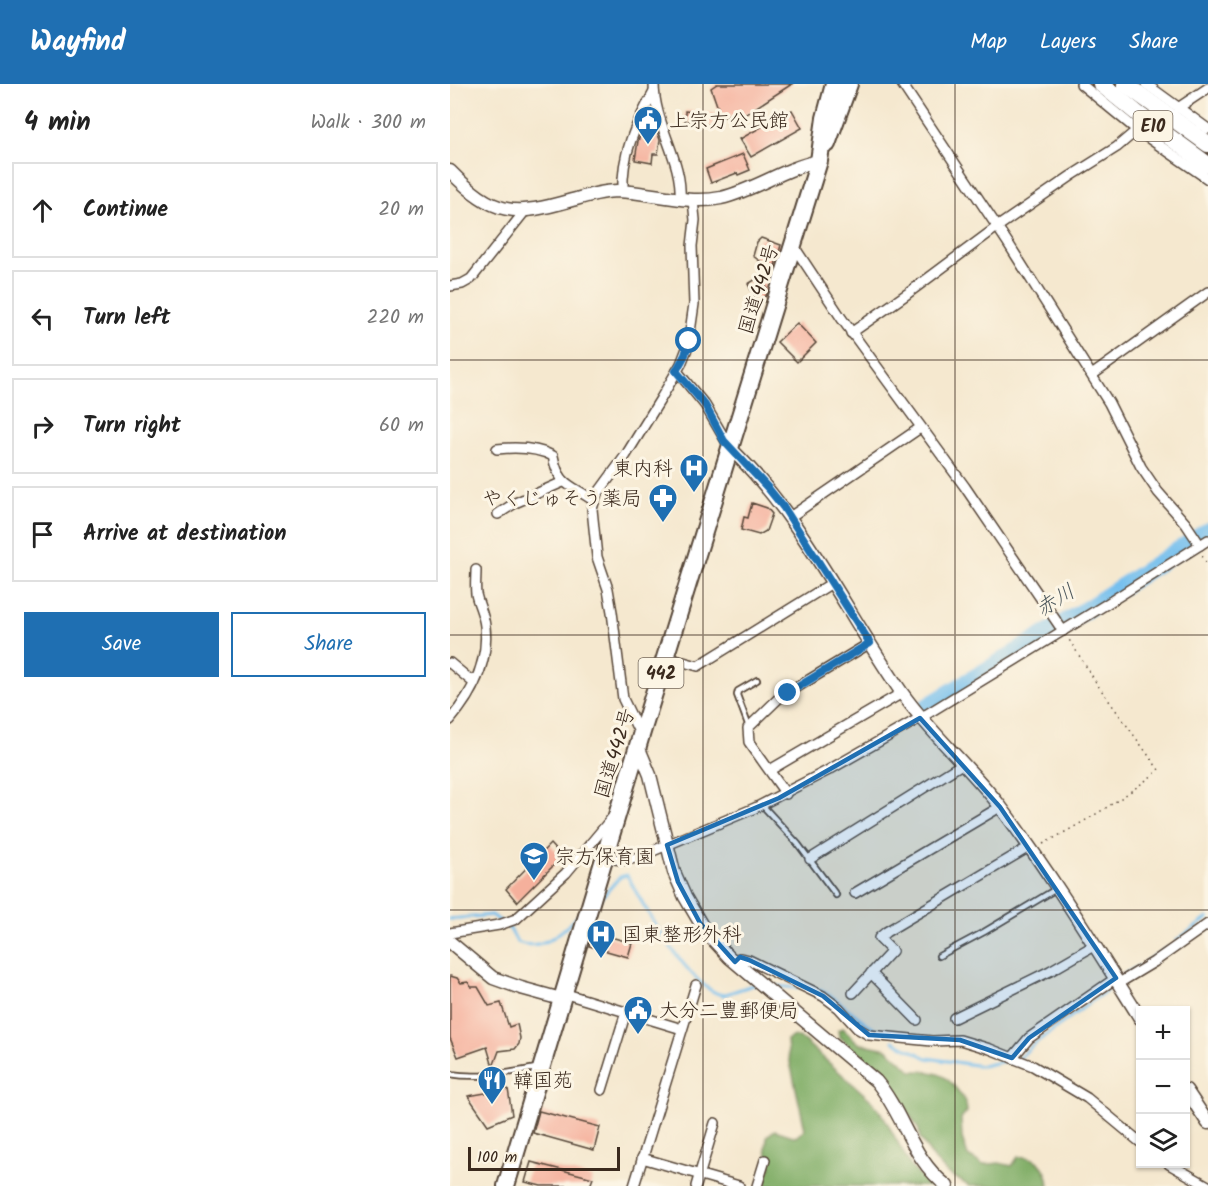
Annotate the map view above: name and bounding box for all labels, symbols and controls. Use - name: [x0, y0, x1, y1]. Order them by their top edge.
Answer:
- text: Wayfind: [30, 20, 126, 65]
- text: Map: [970, 26, 1007, 59]
- text: Layers: [1040, 26, 1096, 59]
- text: Share: [1129, 26, 1178, 59]
- text: 4 min: [24, 102, 91, 144]
- public building icon: 上宗方公民館: [632, 104, 664, 146]
- place label: 上宗方公民館: [669, 106, 789, 138]
- text: Walk · 300 m: [311, 107, 426, 139]
- road number: E10: [1134, 111, 1172, 141]
- text: Continue: [83, 193, 168, 228]
- icon: ahead: [26, 194, 59, 227]
- text: 20 m: [378, 194, 424, 226]
- street label: 国道442号: [731, 240, 789, 339]
- text: Turn left: [83, 301, 170, 336]
- icon: left: [26, 302, 59, 335]
- text: 220 m: [367, 302, 424, 334]
- route start: [675, 327, 701, 353]
- text: Turn right: [83, 409, 181, 444]
- icon: right: [26, 410, 59, 443]
- text: 60 m: [379, 410, 424, 442]
- hospital icon: 東内科: [678, 452, 710, 494]
- place label: 東内科: [613, 454, 673, 486]
- pharmacy icon: やくじゅそう薬局: [647, 482, 679, 524]
- place label: やくじゅそう薬局: [482, 484, 642, 516]
- text: Arrive at destination: [83, 517, 286, 552]
- icon: arrive: [26, 518, 59, 551]
- water label: 赤川: [1029, 576, 1082, 626]
- button: Save: [24, 612, 219, 677]
- button: Share: [231, 612, 426, 677]
- road number: 442: [638, 658, 684, 688]
- route end: [774, 679, 800, 705]
- street label: 国道442号: [587, 704, 645, 803]
- school or university icon: 宗方保育園: [518, 840, 550, 882]
- place label: 宗方保育園: [555, 842, 655, 874]
- hospital icon: 国東整形外科: [585, 918, 617, 960]
- place label: 国東整形外科: [622, 920, 742, 952]
- public building icon: 大分二豊郵便局: [622, 994, 654, 1036]
- place label: 大分二豊郵便局: [659, 996, 799, 1028]
- map controls: [1136, 1006, 1190, 1168]
- button: +: [1136, 1006, 1190, 1060]
- button: −: [1136, 1060, 1190, 1114]
- restaurant icon: 韓国苑: [476, 1064, 508, 1106]
- place label: 韓国苑: [513, 1066, 573, 1098]
- button: layers: [1136, 1114, 1190, 1168]
- scale bar: [468, 1144, 620, 1172]
- text: 100 m: [477, 1145, 517, 1170]

